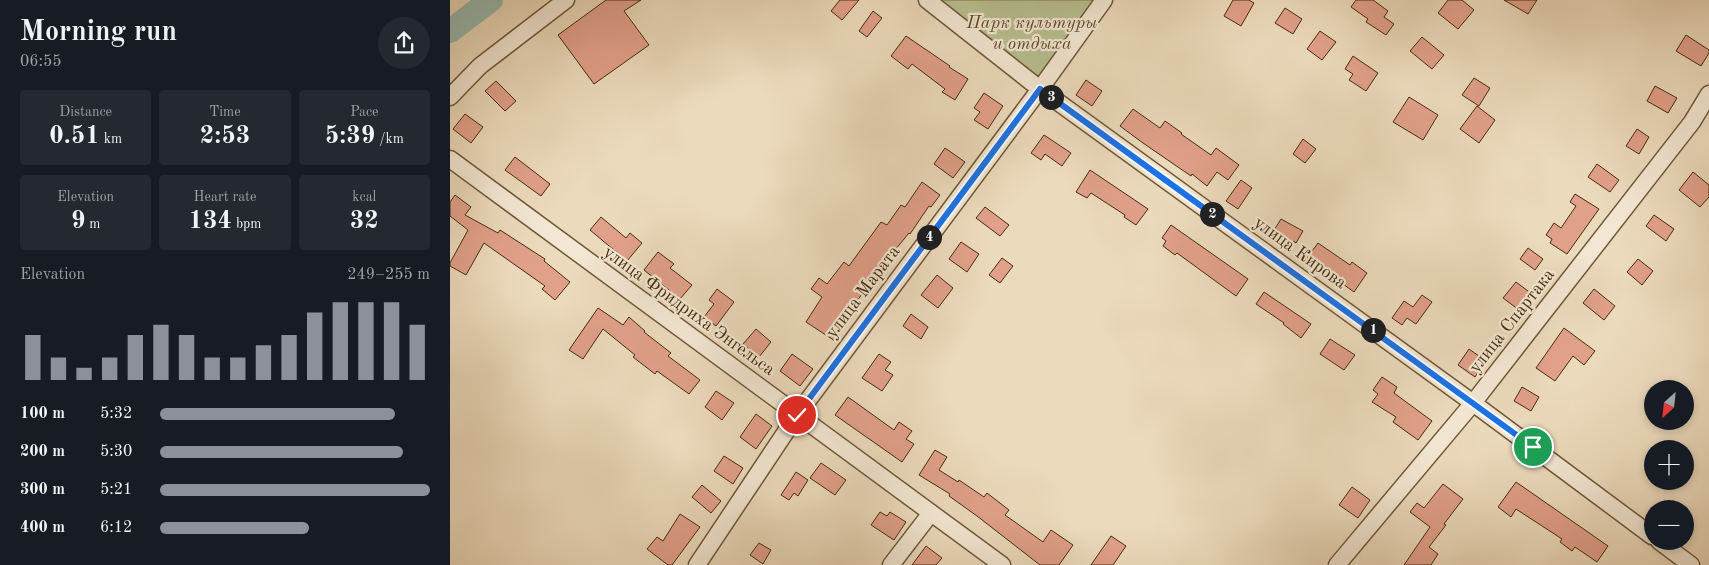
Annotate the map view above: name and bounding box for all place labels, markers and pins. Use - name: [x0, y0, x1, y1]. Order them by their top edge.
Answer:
- pin: 3: [1038, 84, 1064, 110]
- pin: 2: [1200, 202, 1224, 226]
- pin: 4: [916, 224, 942, 250]
- pin: 1: [1360, 318, 1386, 342]
- pin: [776, 394, 818, 436]
- pin: [1512, 426, 1554, 468]

